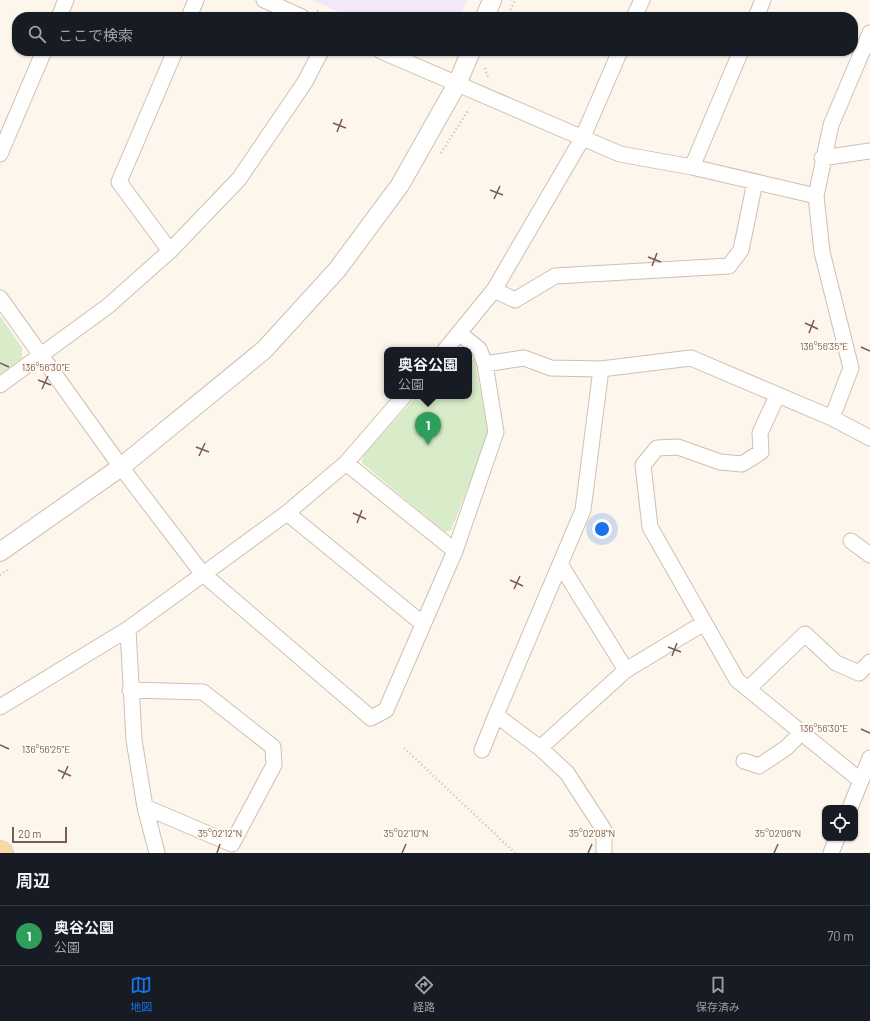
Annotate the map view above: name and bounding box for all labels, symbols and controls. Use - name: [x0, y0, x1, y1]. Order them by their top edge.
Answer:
- search box: [12, 12, 858, 56]
- icon: search: [26, 23, 48, 45]
- text: ここで検索: [58, 26, 133, 44]
- text: 136°56'35"E: [800, 340, 848, 352]
- popup: [384, 347, 472, 399]
- text: 奥谷公園: [398, 355, 458, 373]
- text: 136°56'30"E: [22, 361, 70, 373]
- text: 公園: [398, 376, 424, 392]
- pin: 1: [415, 412, 441, 445]
- your location: [592, 519, 612, 539]
- text: 136°56'30"E: [800, 722, 848, 734]
- text: 136°56'25"E: [22, 743, 70, 755]
- map controls: [822, 805, 858, 841]
- button: locate: [822, 805, 858, 841]
- scale bar: [12, 825, 67, 844]
- text: 20 m: [18, 827, 41, 840]
- text: 35°02'12"N: [198, 827, 242, 839]
- text: 35°02'10"N: [384, 827, 428, 839]
- text: 35°02'08"N: [569, 827, 615, 839]
- text: 35°02'06"N: [755, 827, 801, 839]
- text: 周辺: [16, 870, 50, 890]
- text: 奥谷公園: [54, 918, 114, 936]
- text: 1: [27, 928, 31, 944]
- text: 70 m: [827, 928, 854, 944]
- text: 公園: [54, 939, 80, 955]
- tab: 地図: [130, 974, 152, 1014]
- tab: 経路: [413, 974, 435, 1014]
- tab: 保存済み: [696, 974, 740, 1014]

